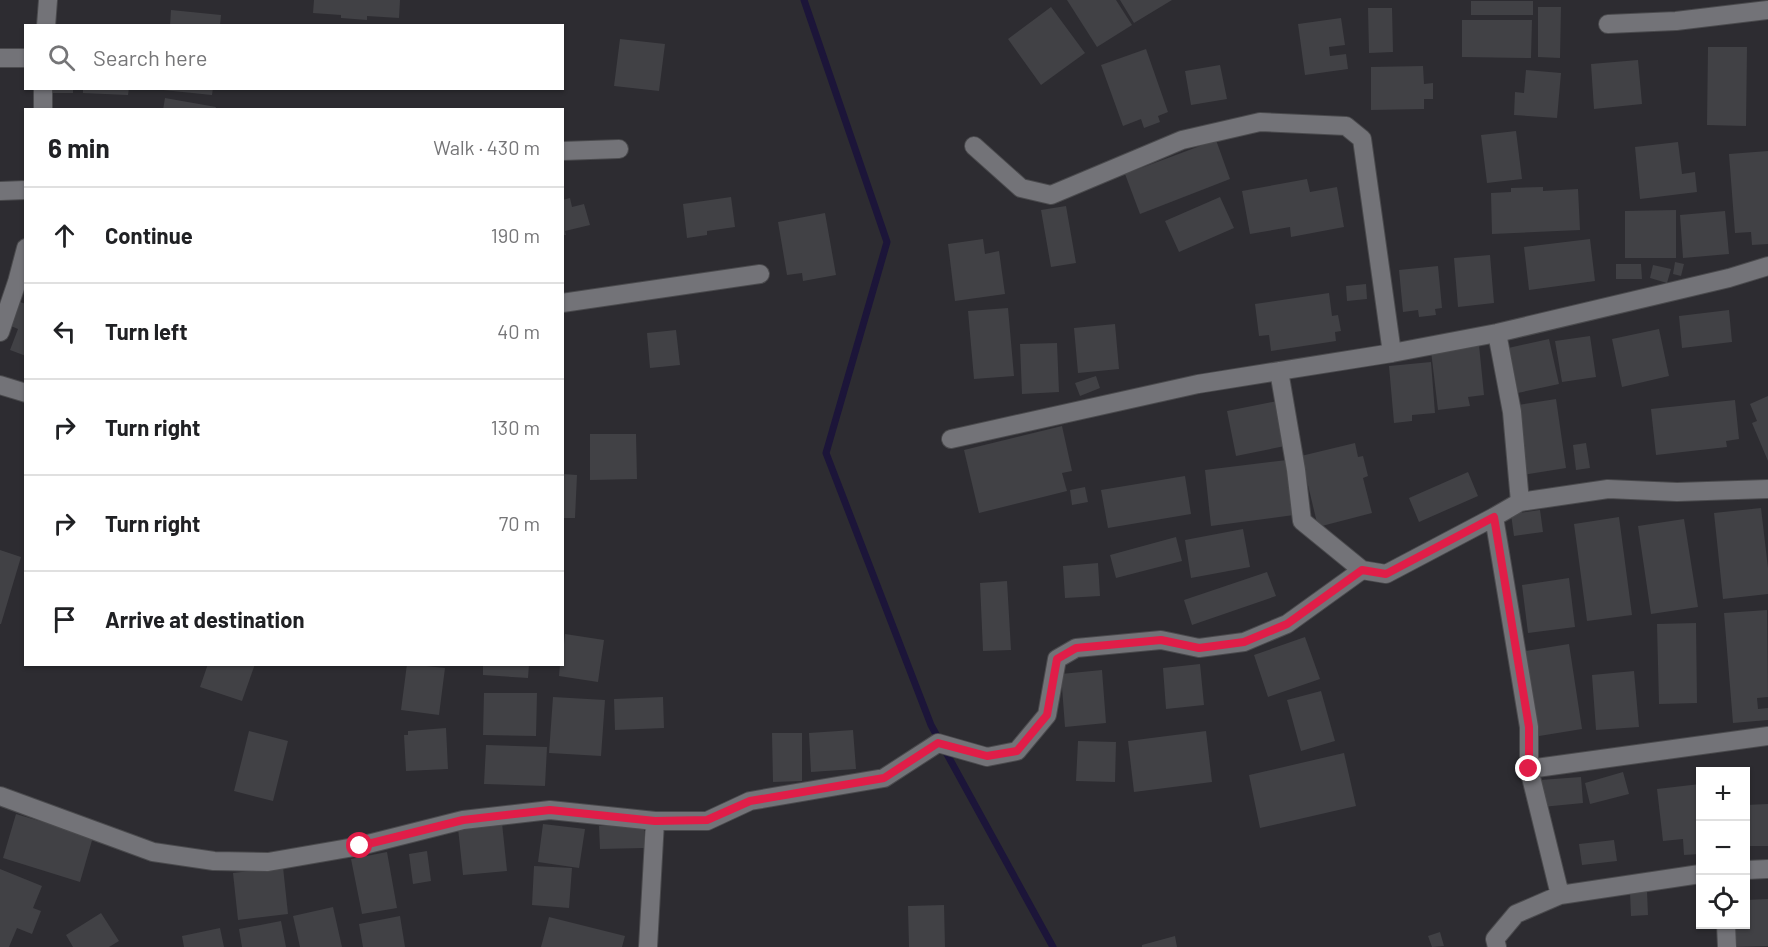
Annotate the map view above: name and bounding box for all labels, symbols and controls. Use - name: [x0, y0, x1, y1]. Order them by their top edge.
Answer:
- search box: [24, 24, 564, 90]
- icon: search: [45, 41, 78, 74]
- text: Search here: [93, 44, 207, 70]
- text: 6 min: [48, 132, 110, 163]
- text: Walk · 430 m: [433, 135, 540, 159]
- icon: ahead: [48, 219, 81, 252]
- text: Continue: [105, 222, 193, 248]
- text: 190 m: [491, 223, 540, 247]
- icon: left: [48, 315, 81, 348]
- text: Turn left: [105, 318, 188, 344]
- text: 40 m: [497, 319, 540, 343]
- icon: right: [48, 411, 81, 444]
- text: Turn right: [105, 414, 200, 440]
- text: 130 m: [491, 415, 540, 439]
- icon: right: [48, 507, 81, 540]
- text: Turn right: [105, 510, 200, 536]
- text: 70 m: [499, 511, 540, 535]
- icon: arrive: [48, 603, 81, 636]
- text: Arrive at destination: [105, 606, 304, 632]
- route end: [1515, 755, 1541, 781]
- map controls: [1696, 767, 1750, 929]
- button: +: [1696, 767, 1750, 821]
- button: −: [1696, 821, 1750, 875]
- route start: [346, 832, 372, 858]
- button: locate: [1696, 875, 1750, 929]

